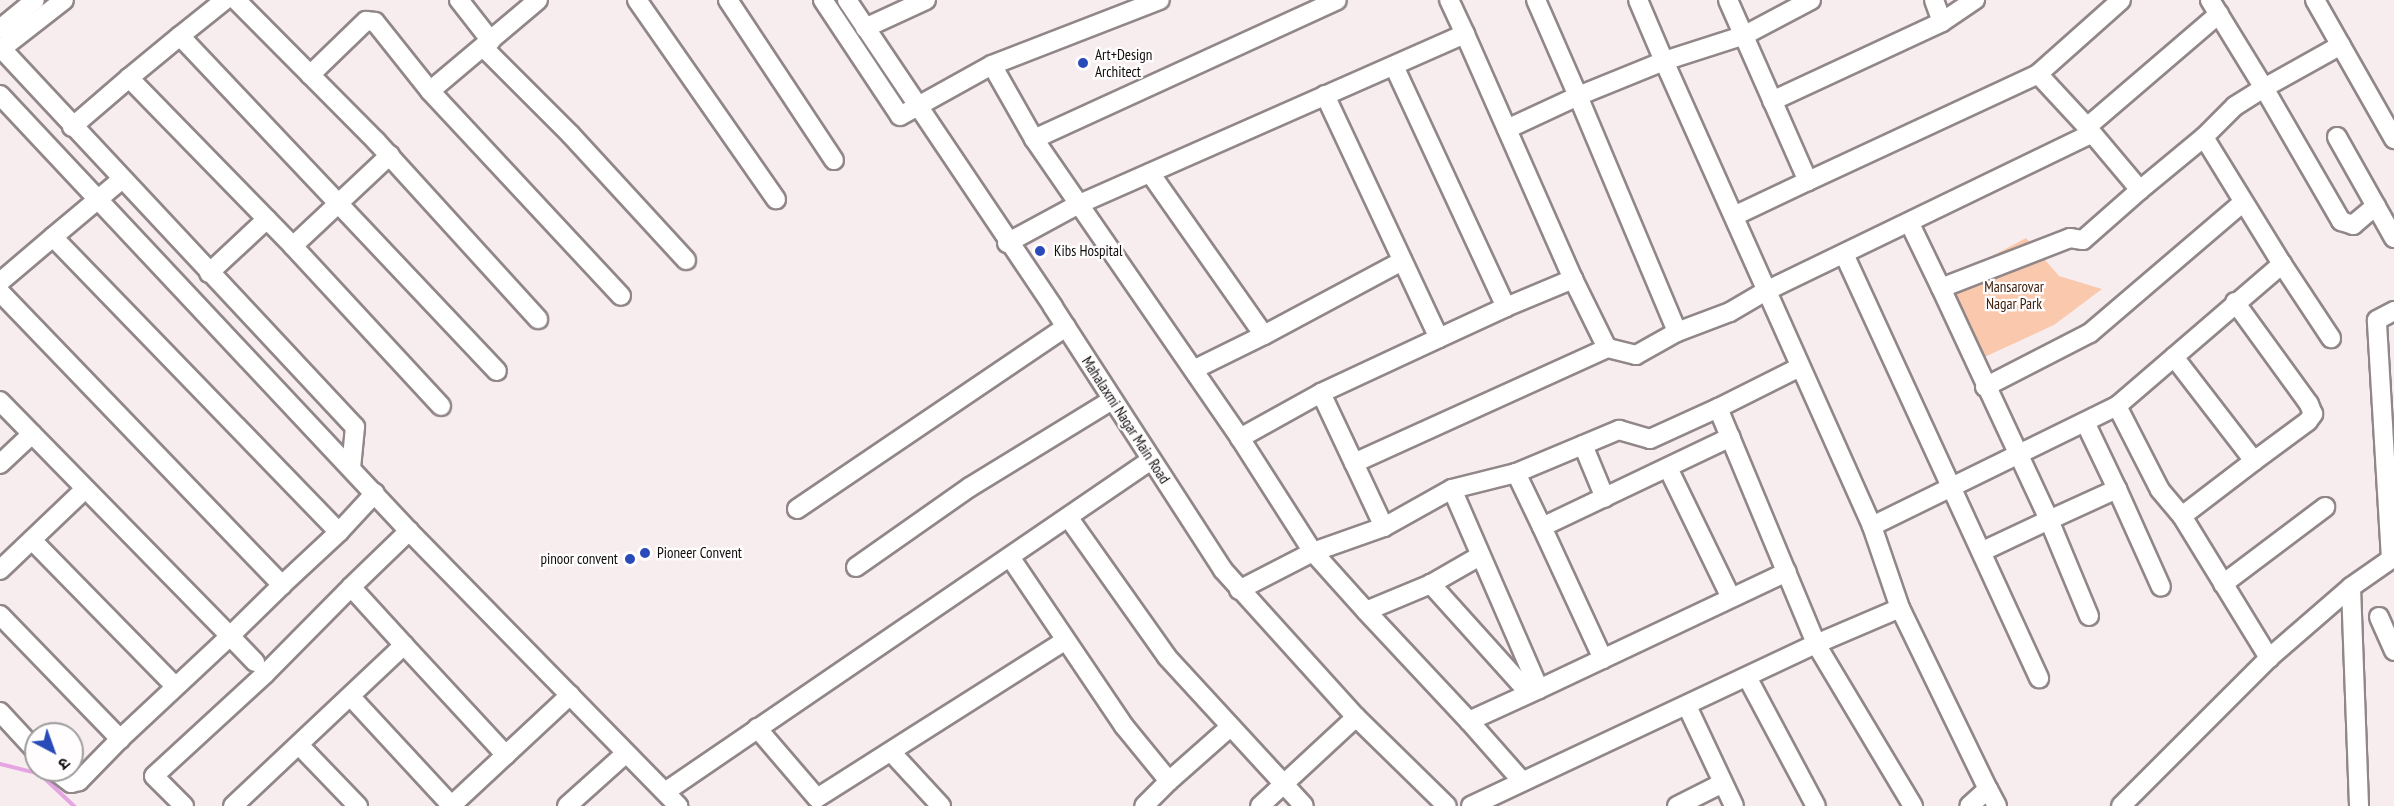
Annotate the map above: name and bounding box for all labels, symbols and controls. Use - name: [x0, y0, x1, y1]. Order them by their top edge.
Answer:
- place label: Art+Design Architect: [1095, 45, 1152, 80]
- marker: Art+Design Architect: [1076, 56, 1090, 70]
- marker: Kibs Hospital: [1031, 242, 1049, 260]
- place label: Kibs Hospital: [1054, 242, 1122, 260]
- park label: Mansarovar Nagar Park: [1984, 277, 2044, 312]
- street label: Mahalaxmi Nagar Main Road: [1078, 353, 1174, 487]
- place label: Pioneer Convent: [657, 544, 742, 562]
- marker: Pioneer Convent: [638, 546, 652, 560]
- place label: pinoor convent: [541, 550, 618, 568]
- marker: pinoor convent: [623, 552, 637, 566]
- north arrow: [24, 722, 84, 782]
- text: उ: [54, 753, 75, 775]

